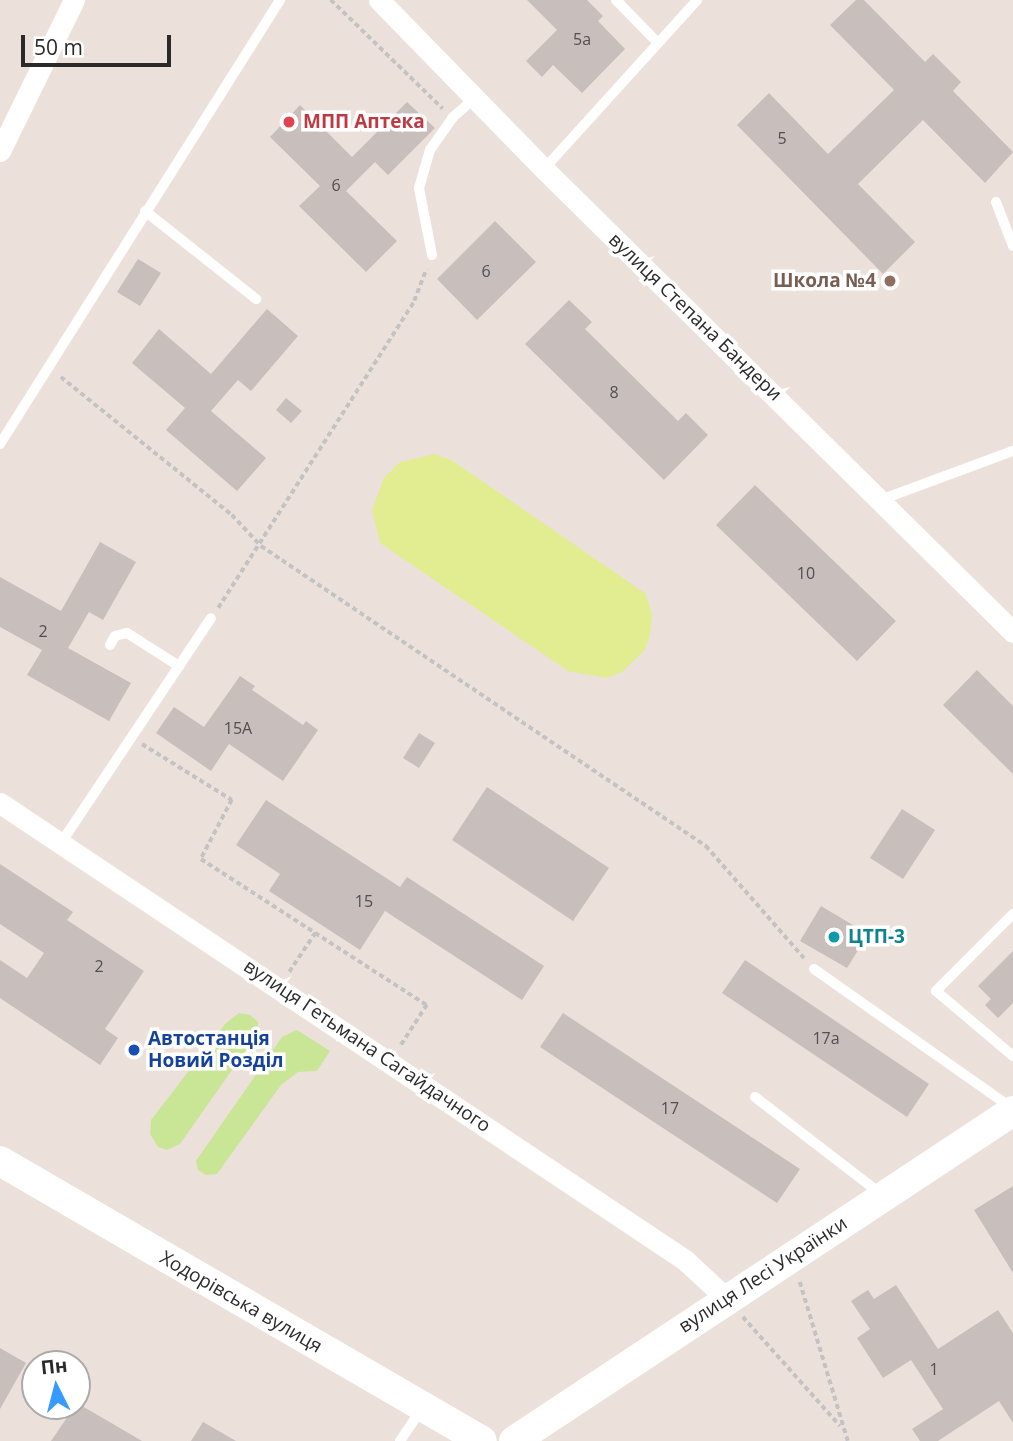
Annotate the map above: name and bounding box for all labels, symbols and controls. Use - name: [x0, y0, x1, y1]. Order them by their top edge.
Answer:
- scale bar: [24, 21, 175, 65]
- house number: 5а: [573, 29, 591, 49]
- text: 50 m: [34, 33, 83, 61]
- place label: МПП Аптека: [303, 111, 425, 133]
- marker: МПП Аптека: [281, 114, 297, 130]
- house number: 5: [777, 128, 787, 148]
- house number: 6: [331, 175, 341, 195]
- street label: вулиця Степана Бандери: [604, 228, 786, 406]
- house number: 6: [481, 261, 491, 281]
- place label: Школа №4: [773, 270, 876, 292]
- marker: Школа №4: [882, 273, 898, 289]
- house number: 8: [609, 382, 619, 402]
- house number: 10: [797, 563, 815, 583]
- house number: 2: [38, 621, 48, 641]
- house number: 15А: [224, 718, 252, 738]
- house number: 15: [355, 891, 373, 911]
- place label: ЦТП-3: [848, 926, 905, 948]
- marker: ЦТП-3: [826, 929, 842, 945]
- street label: вулиця Гетьмана Сагайдачного: [239, 955, 495, 1137]
- house number: 2: [94, 956, 104, 976]
- place label: Автостанція Новий Розділ: [148, 1028, 283, 1072]
- house number: 17а: [812, 1028, 840, 1048]
- marker: Автостанція Новий Розділ: [126, 1042, 142, 1058]
- house number: 17: [661, 1098, 679, 1118]
- street label: вулиця Лесі Українки: [675, 1212, 851, 1338]
- street label: Ходорівська вулиця: [156, 1246, 326, 1358]
- north arrow: [21, 1350, 91, 1420]
- text: Пн: [39, 1352, 69, 1380]
- house number: 1: [929, 1359, 939, 1379]

